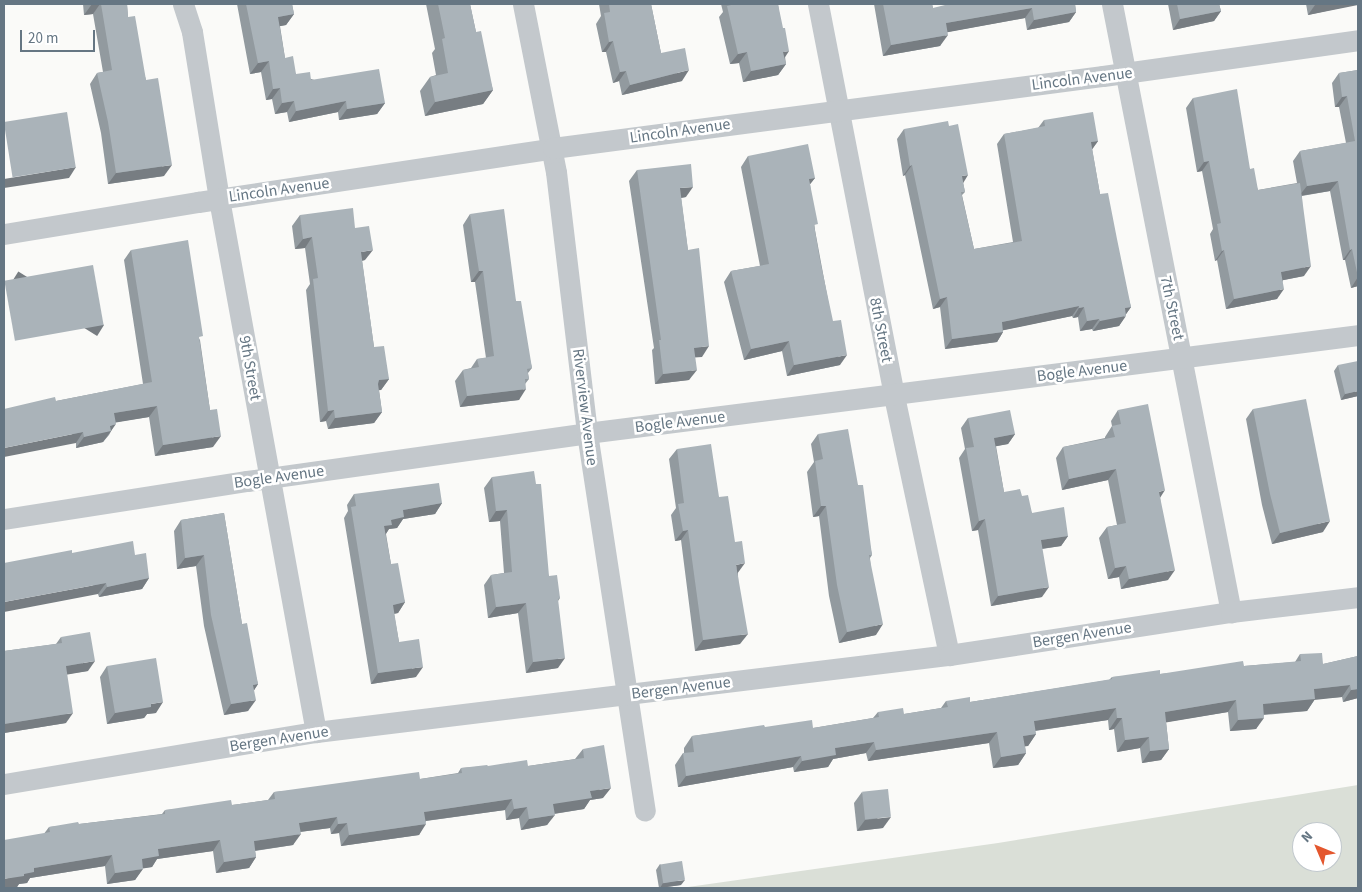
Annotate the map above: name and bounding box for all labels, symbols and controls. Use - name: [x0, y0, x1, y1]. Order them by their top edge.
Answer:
- scale bar: [22, 20, 98, 52]
- text: 20 m: [28, 28, 58, 49]
- street label: Lincoln Avenue: [1030, 63, 1134, 95]
- street label: Lincoln Avenue: [628, 114, 732, 148]
- street label: Lincoln Avenue: [227, 173, 331, 207]
- street label: 7th Street: [1156, 274, 1188, 342]
- street label: 8th Street: [865, 296, 897, 364]
- street label: 9th Street: [235, 334, 265, 402]
- street label: Riverview Avenue: [568, 347, 602, 467]
- street label: Bogle Avenue: [1036, 356, 1128, 386]
- street label: Bogle Avenue: [634, 407, 726, 437]
- street label: Bogle Avenue: [233, 461, 325, 493]
- street label: Bergen Avenue: [1031, 618, 1133, 652]
- street label: Bergen Avenue: [630, 672, 732, 704]
- street label: Bergen Avenue: [228, 722, 330, 756]
- north arrow: [1292, 822, 1342, 872]
- text: N: [1297, 827, 1317, 847]

